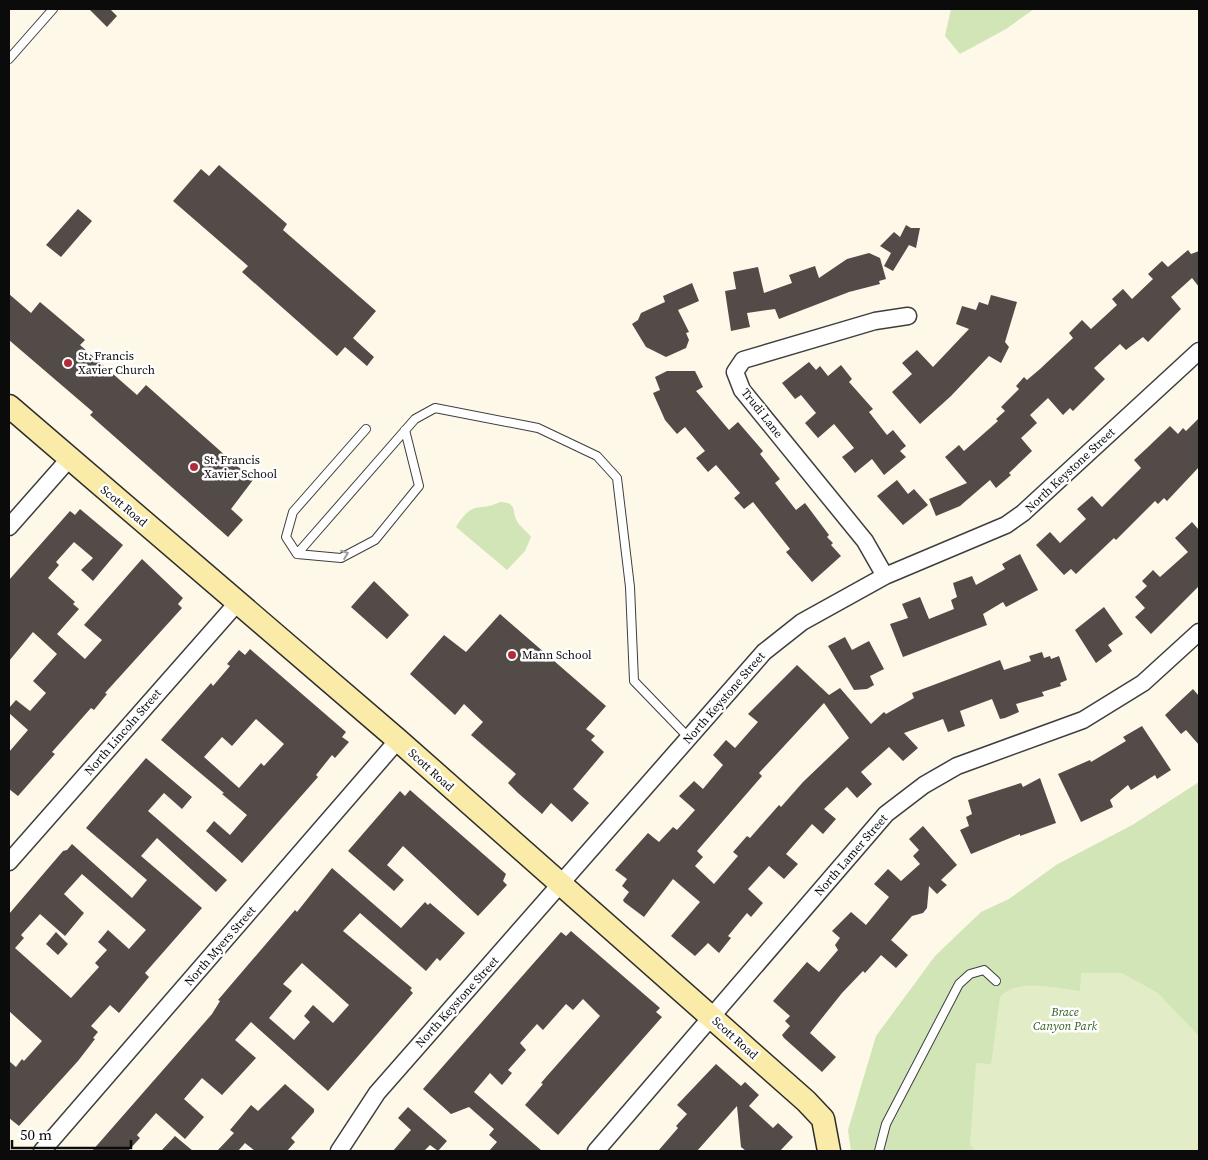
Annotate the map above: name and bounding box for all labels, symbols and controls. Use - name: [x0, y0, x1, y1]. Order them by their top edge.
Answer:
- place label: St. Francis Xavier Church: [78, 348, 155, 378]
- marker: St. Francis Xavier Church: [62, 357, 74, 369]
- street label: Trudi Lane: [738, 385, 786, 441]
- street label: North Keystone Street: [1022, 424, 1118, 516]
- place label: St. Francis Xavier School: [204, 452, 277, 482]
- marker: St. Francis Xavier School: [188, 461, 200, 473]
- street label: Scott Road: [97, 482, 151, 530]
- one-way arrow: [340, 550, 349, 560]
- place label: Mann School: [522, 647, 592, 663]
- street label: North Keystone Street: [680, 648, 769, 747]
- marker: Mann School: [506, 649, 518, 661]
- street label: North Lincoln Street: [81, 685, 165, 779]
- street label: Scott Road: [405, 745, 457, 795]
- street label: North Lamer Street: [811, 811, 891, 899]
- street label: North Myers Street: [181, 903, 259, 989]
- street label: North Keystone Street: [412, 953, 502, 1051]
- park label: Brace Canyon Park: [1033, 1004, 1097, 1034]
- street label: Scott Road: [709, 1013, 761, 1063]
- scale bar: [12, 1118, 131, 1150]
- text: 50 m: [20, 1124, 52, 1145]

